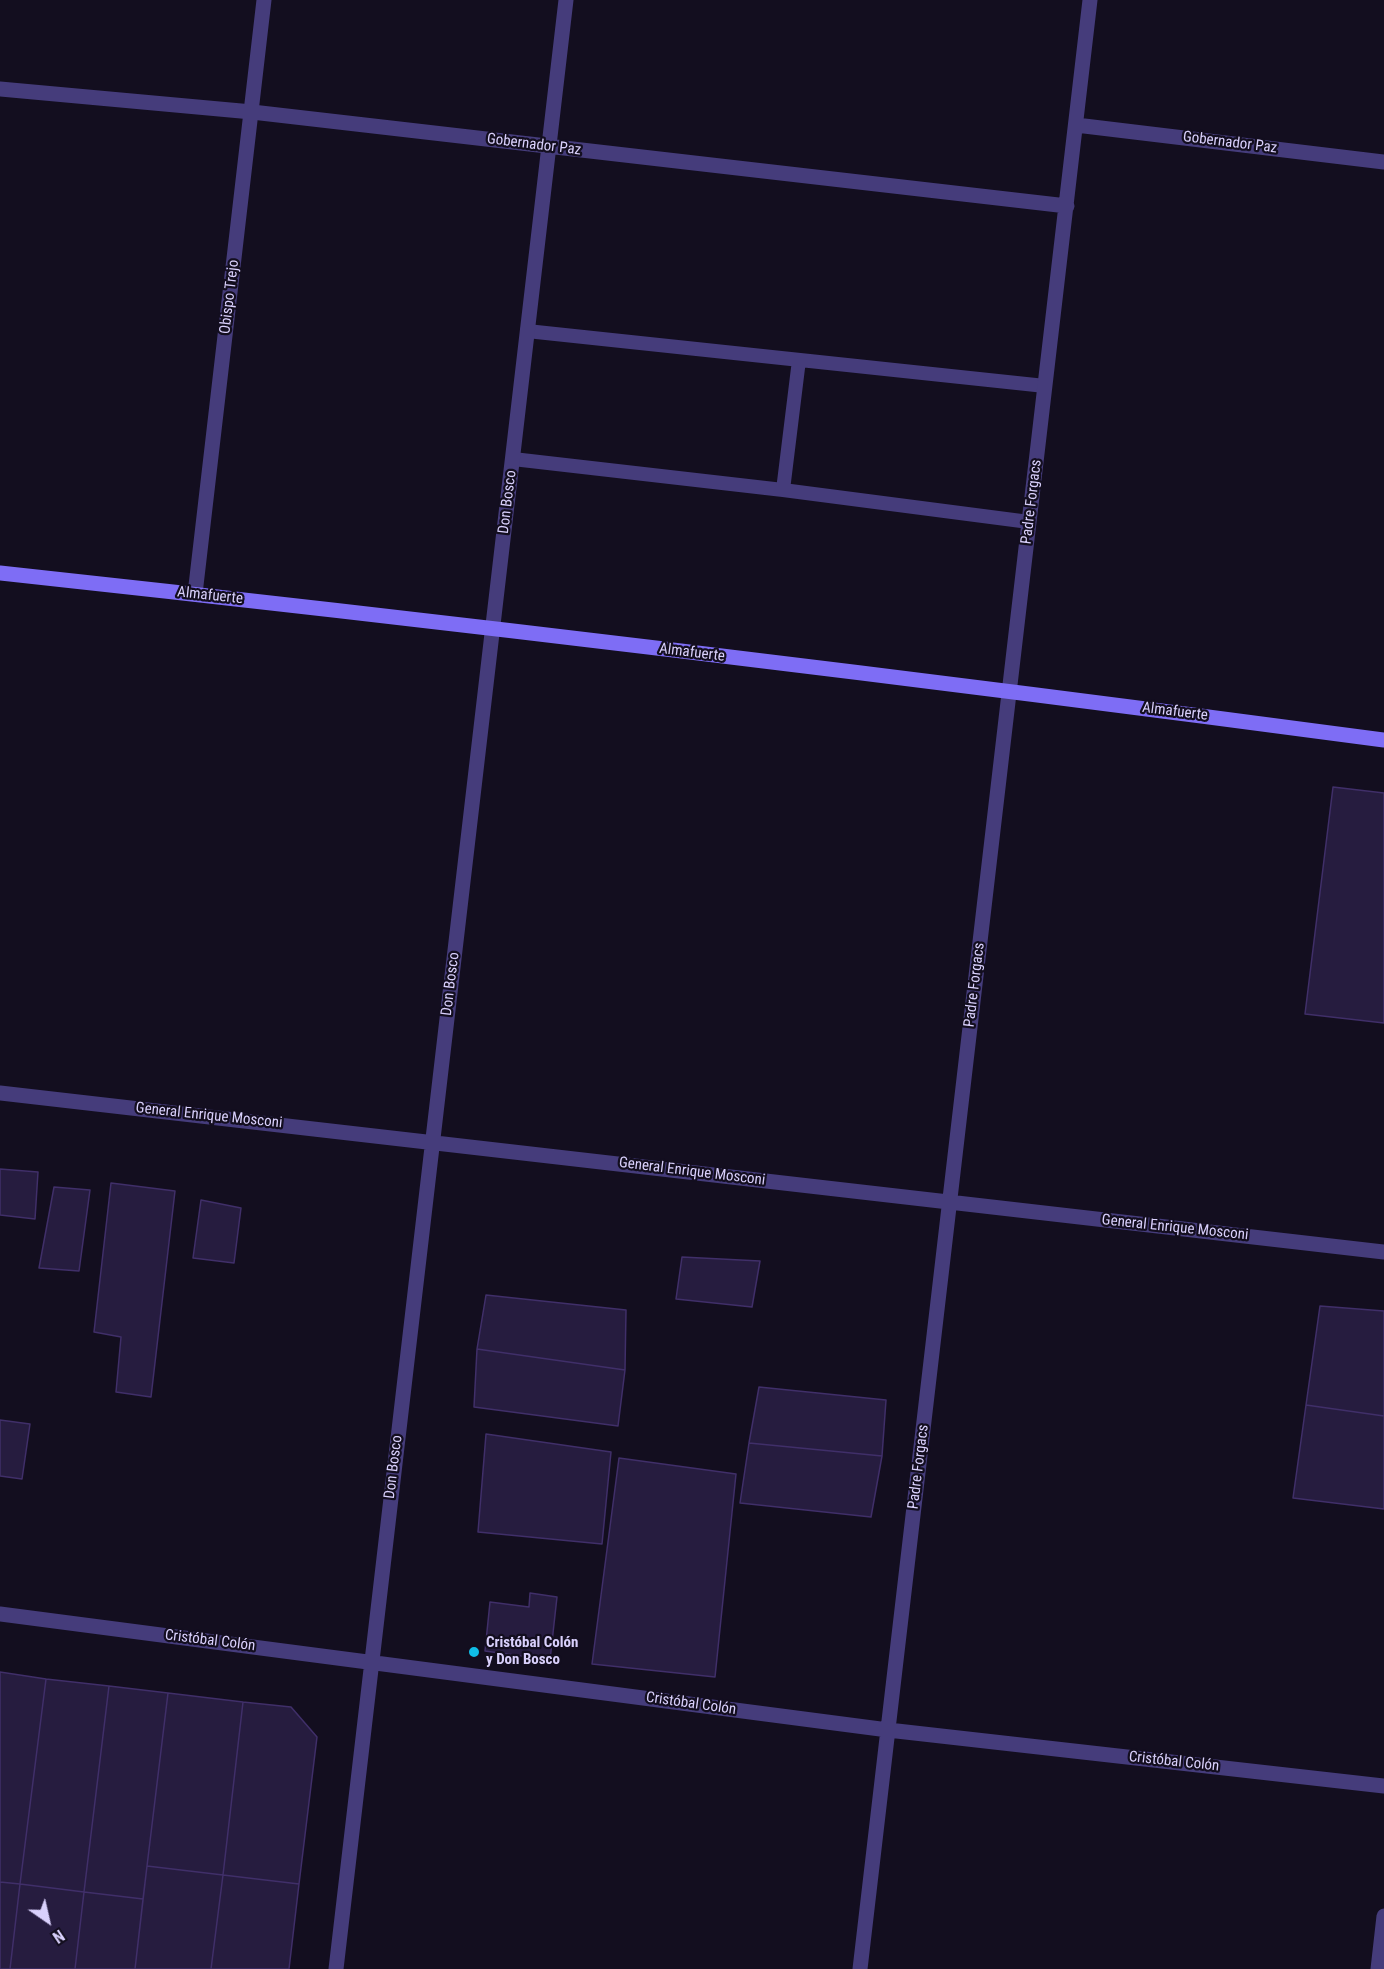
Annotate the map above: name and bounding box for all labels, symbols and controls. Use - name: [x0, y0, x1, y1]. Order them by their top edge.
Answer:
- street label: Gobernador Paz: [1182, 128, 1278, 158]
- street label: Gobernador Paz: [486, 130, 582, 160]
- street label: Obispo Trejo: [217, 259, 243, 335]
- street label: Padre Forgacs: [1018, 459, 1046, 545]
- street label: Don Bosco: [495, 469, 521, 535]
- street label: Almafuerte: [176, 584, 244, 608]
- street label: Almafuerte: [658, 640, 726, 666]
- street label: Almafuerte: [1141, 699, 1209, 725]
- street label: Padre Forgacs: [961, 942, 989, 1028]
- street label: Don Bosco: [438, 951, 464, 1017]
- street label: General Enrique Mosconi: [135, 1099, 283, 1133]
- street label: General Enrique Mosconi: [618, 1154, 766, 1190]
- street label: General Enrique Mosconi: [1101, 1211, 1249, 1245]
- street label: Padre Forgacs: [905, 1424, 933, 1510]
- street label: Don Bosco: [381, 1434, 407, 1500]
- street label: Cristóbal Colón: [164, 1627, 256, 1655]
- place label: Cristóbal Colón y Don Bosco: [486, 1634, 578, 1669]
- marker: Cristóbal Colón y Don Bosco: [467, 1645, 481, 1659]
- street label: Cristóbal Colón: [645, 1689, 737, 1719]
- street label: Cristóbal Colón: [1128, 1748, 1220, 1776]
- north arrow: [18, 1891, 78, 1951]
- text: N: [49, 1926, 68, 1947]

